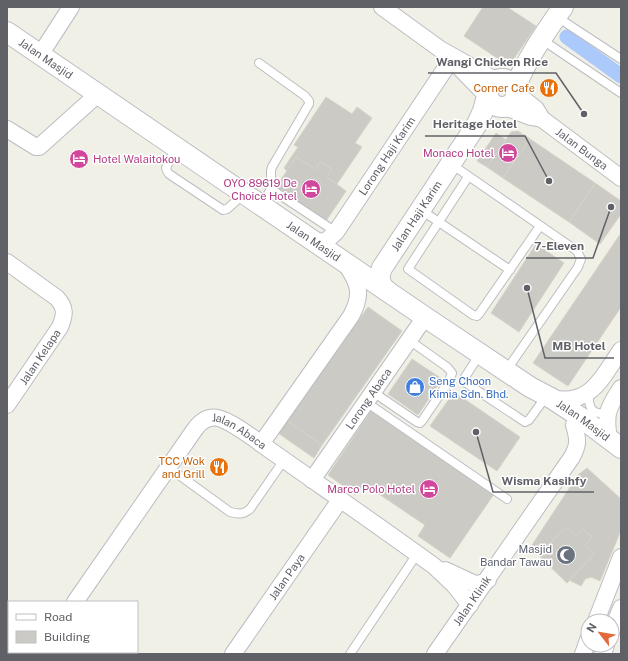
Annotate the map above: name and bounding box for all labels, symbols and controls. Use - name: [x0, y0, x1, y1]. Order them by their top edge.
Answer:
- street label: Jalan Masjid: [17, 36, 75, 81]
- callout: Wangi Chicken Rice: [428, 49, 556, 73]
- text: Wangi Chicken Rice: [436, 55, 548, 69]
- restaurant icon: Corner Cafe: [538, 77, 560, 99]
- place label: Corner Cafe: [473, 82, 535, 94]
- callout: Heritage Hotel: [425, 112, 525, 136]
- street label: Lorong Haji Karim: [356, 114, 417, 197]
- text: Heritage Hotel: [433, 117, 517, 131]
- street label: Jalan Bunga: [553, 125, 610, 172]
- hotel icon: Monaco Hotel: [497, 142, 519, 164]
- place label: Monaco Hotel: [423, 147, 494, 159]
- hotel icon: Hotel Walaitokou: [68, 148, 90, 170]
- place label: Hotel Walaitokou: [93, 153, 180, 165]
- place label: OYO 89619 De Choice Hotel: [223, 177, 297, 202]
- hotel icon: OYO 89619 De Choice Hotel: [300, 178, 322, 200]
- street label: Jalan Haji Karim: [389, 178, 444, 253]
- street label: Jalan Masjid: [284, 218, 343, 264]
- callout: 7-Eleven: [526, 234, 593, 258]
- text: 7-Eleven: [534, 239, 584, 253]
- street label: Jalan Kelapa: [17, 327, 63, 387]
- callout: MB Hotel: [545, 334, 614, 358]
- text: MB Hotel: [552, 339, 606, 353]
- street label: Lorong Abaca: [343, 366, 394, 431]
- place label: Seng Choon Kimia Sdn. Bhd.: [429, 375, 508, 400]
- shop icon: Seng Choon Kimia Sdn. Bhd.: [404, 376, 426, 398]
- street label: Jalan Masjid: [554, 397, 612, 443]
- street label: Jalan Abaca: [212, 412, 269, 451]
- place label: TCC Wok and Grill: [159, 455, 205, 480]
- restaurant icon: TCC Wok and Grill: [208, 456, 230, 478]
- callout: Wisma Kasihfy: [493, 468, 594, 492]
- text: Wisma Kasihfy: [502, 474, 587, 488]
- hotel icon: Marco Polo Hotel: [418, 478, 440, 500]
- place label: Marco Polo Hotel: [327, 483, 415, 495]
- place label: Masjid Bandar Tawau: [480, 543, 552, 568]
- mosque icon: Masjid Bandar Tawau: [555, 544, 577, 566]
- street label: Jalan Paya: [266, 551, 307, 602]
- street label: Jalan Klinik: [451, 574, 494, 628]
- legend: [8, 601, 138, 653]
- text: Road: [44, 610, 72, 624]
- north arrow: [580, 613, 620, 653]
- text: N: [584, 621, 599, 635]
- text: Building: [44, 630, 90, 644]

